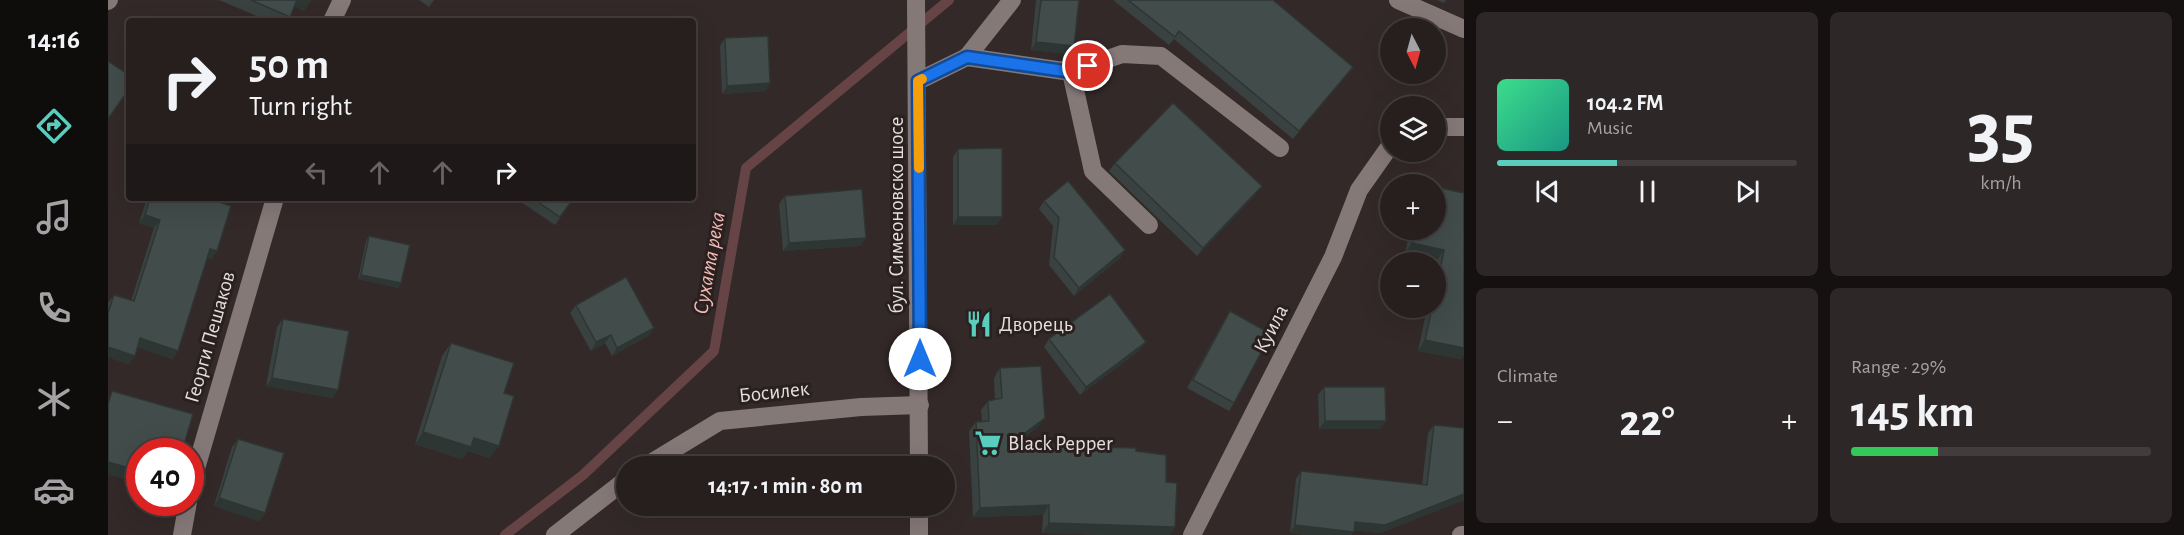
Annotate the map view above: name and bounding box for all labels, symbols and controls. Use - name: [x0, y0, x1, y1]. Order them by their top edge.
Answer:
- north arrow: [1380, 18, 1446, 84]
- map controls: [1380, 18, 1446, 318]
- text: 14:16: [28, 26, 80, 53]
- pin: [1062, 40, 1113, 91]
- icon: right: [150, 42, 228, 120]
- text: 50 m: [249, 44, 329, 86]
- icon: arrive: [1071, 49, 1104, 82]
- text: 104.2 FM: [1587, 92, 1664, 114]
- text: Turn right: [249, 93, 352, 120]
- text: 35: [1967, 93, 2035, 171]
- button: layers: [1380, 96, 1446, 162]
- icon: directions: [33, 105, 75, 147]
- street label: бул. Симеоновско шосе: [886, 117, 907, 313]
- text: Music: [1587, 118, 1633, 138]
- icon: left: [300, 156, 333, 189]
- icon: ahead: [363, 156, 396, 189]
- icon: ahead: [426, 156, 459, 189]
- icon: right: [489, 156, 522, 189]
- text: km/h: [1980, 173, 2022, 193]
- button: +: [1380, 174, 1446, 240]
- icon: previous: [1531, 175, 1564, 208]
- icon: pause: [1631, 175, 1664, 208]
- icon: next: [1731, 175, 1764, 208]
- icon: music: [33, 196, 75, 238]
- water label: Сухата река: [689, 210, 730, 316]
- button: −: [1380, 252, 1446, 318]
- street label: Георги Пешаков: [181, 269, 239, 405]
- icon: phone: [33, 287, 75, 329]
- street label: Куила: [1250, 301, 1292, 357]
- restaurant icon: Дворець: [964, 309, 994, 339]
- place label: Дворець: [999, 314, 1073, 335]
- position arrow: [888, 327, 952, 391]
- text: Range · 29%: [1851, 357, 1946, 377]
- text: Climate: [1497, 366, 1558, 386]
- icon: climate: [33, 378, 75, 420]
- street label: Босилек: [738, 378, 811, 406]
- text: 145 km: [1851, 390, 1975, 435]
- text: 22°: [1619, 399, 1675, 444]
- text: −: [1497, 405, 1513, 438]
- text: +: [1781, 405, 1797, 438]
- supermarket icon: Black Pepper: [973, 428, 1003, 458]
- place label: Black Pepper: [1008, 433, 1113, 454]
- speed limit sign: 40: [126, 438, 204, 516]
- icon: car: [33, 469, 75, 511]
- text: 14:17 · 1 min · 80 m: [708, 475, 863, 497]

